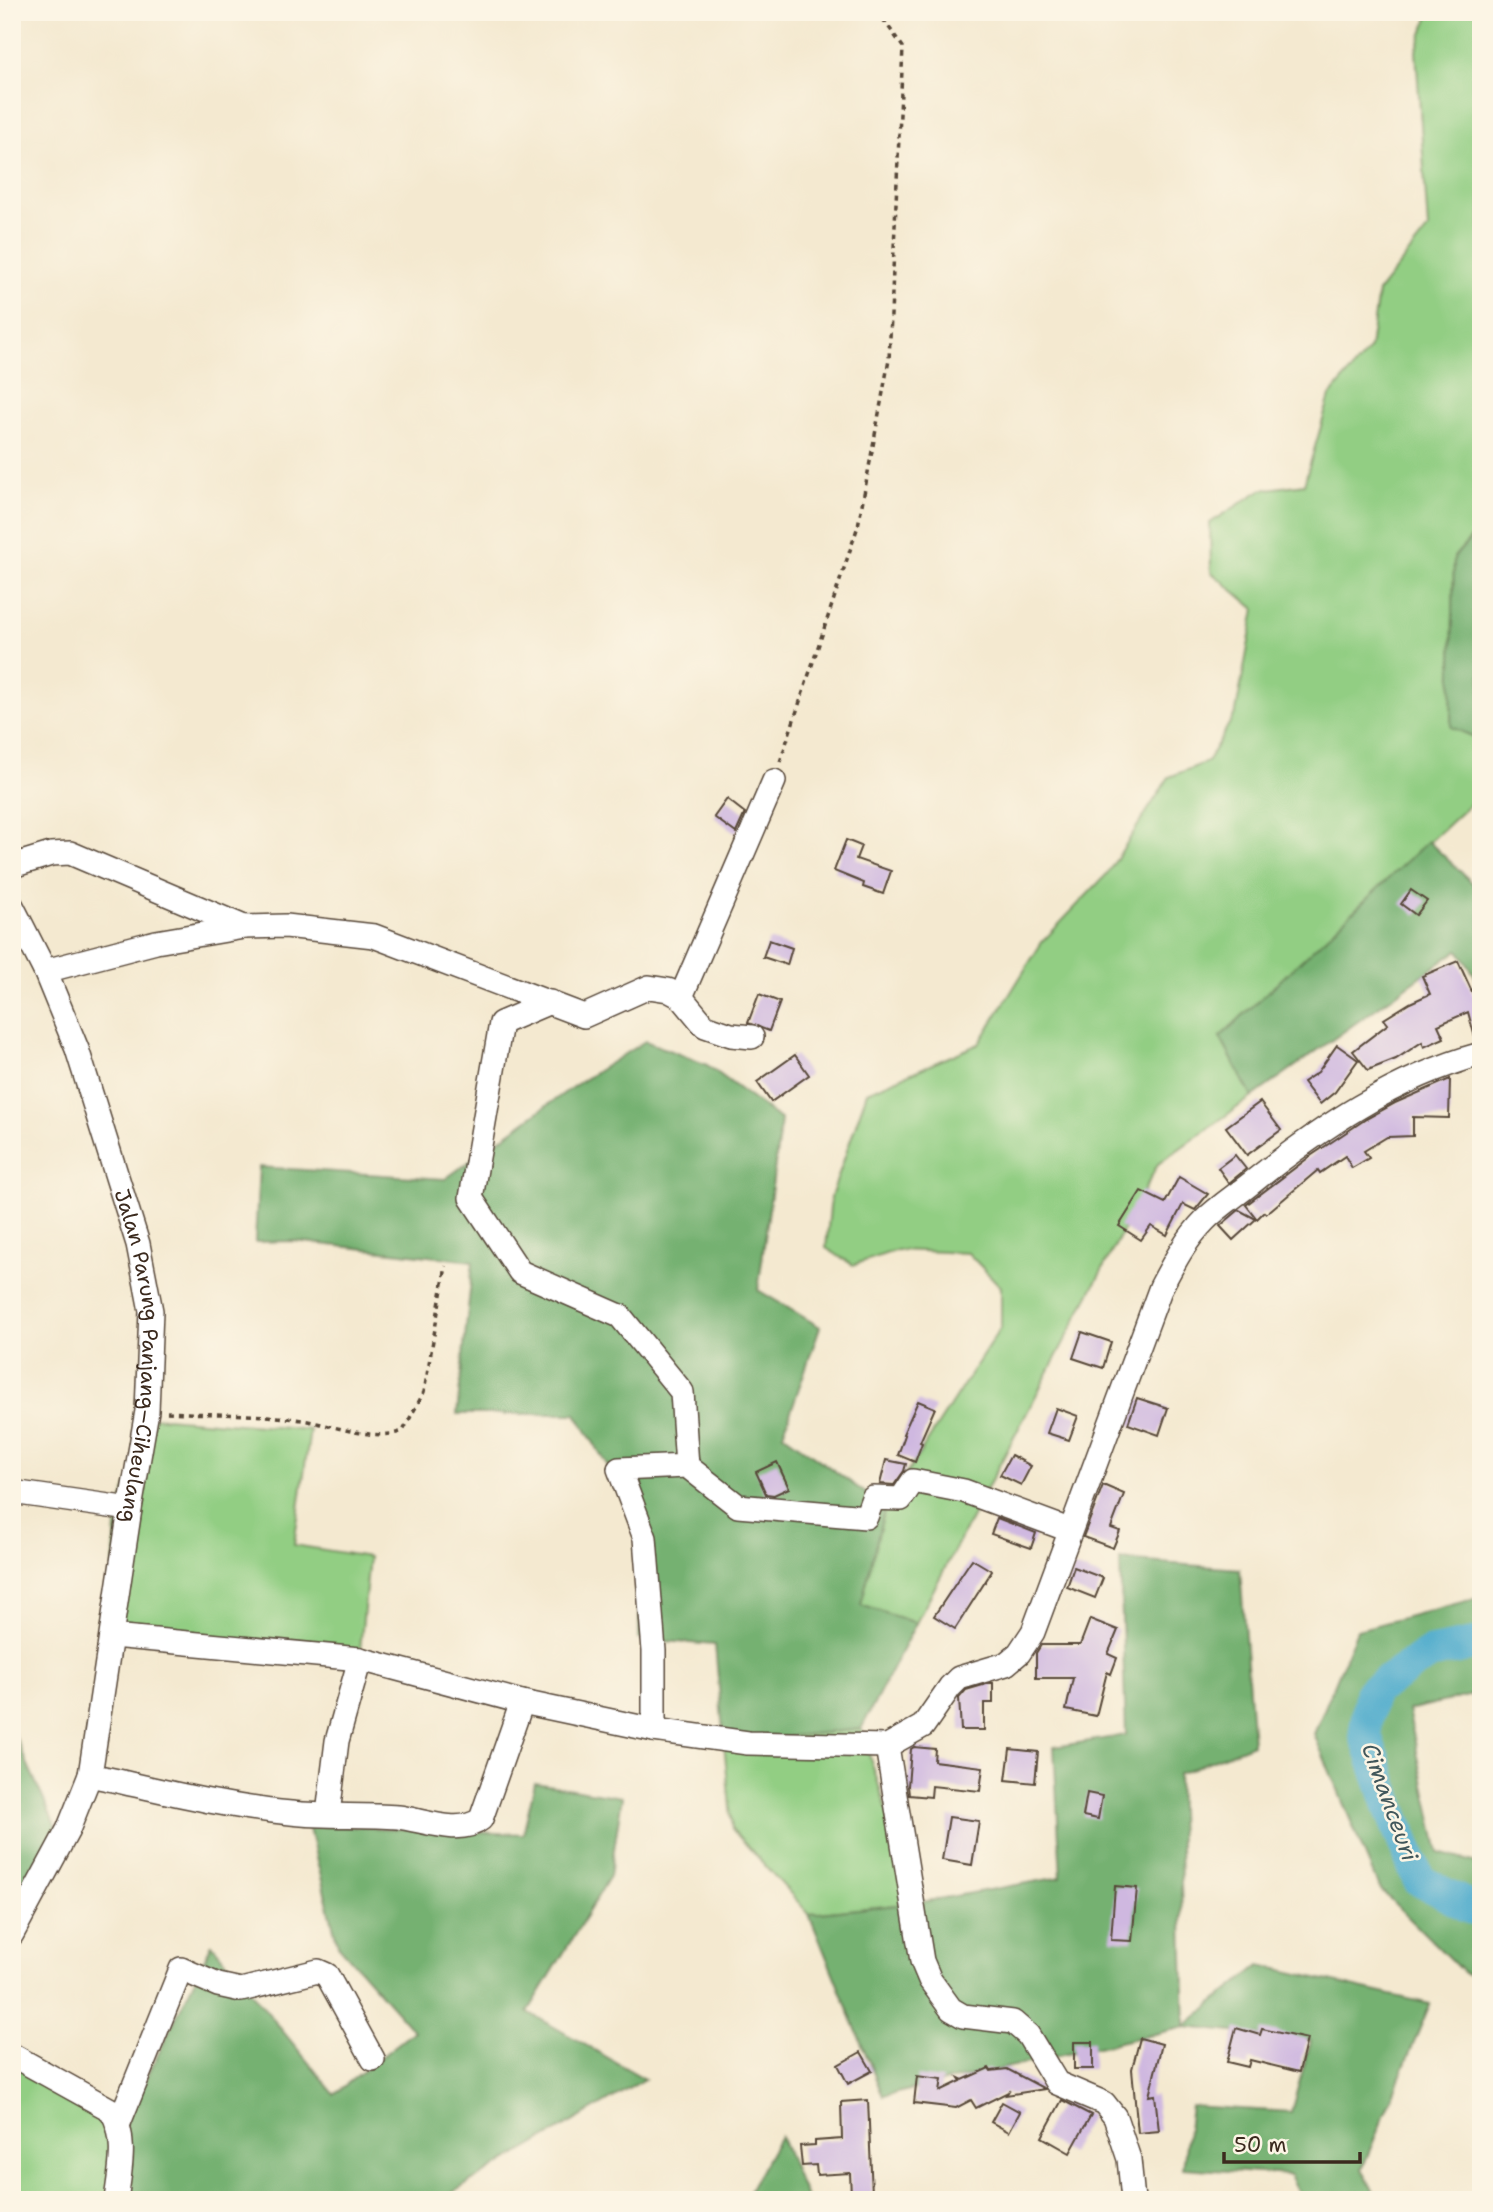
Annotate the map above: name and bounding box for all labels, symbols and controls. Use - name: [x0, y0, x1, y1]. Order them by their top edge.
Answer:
- street label: Jalan Parung Panjang–Ciheulang: [108, 1186, 165, 1525]
- water label: Cimanceuri: [1355, 1739, 1425, 1865]
- scale bar: [1224, 2121, 1360, 2165]
- text: 50 m: [1234, 2131, 1287, 2159]

